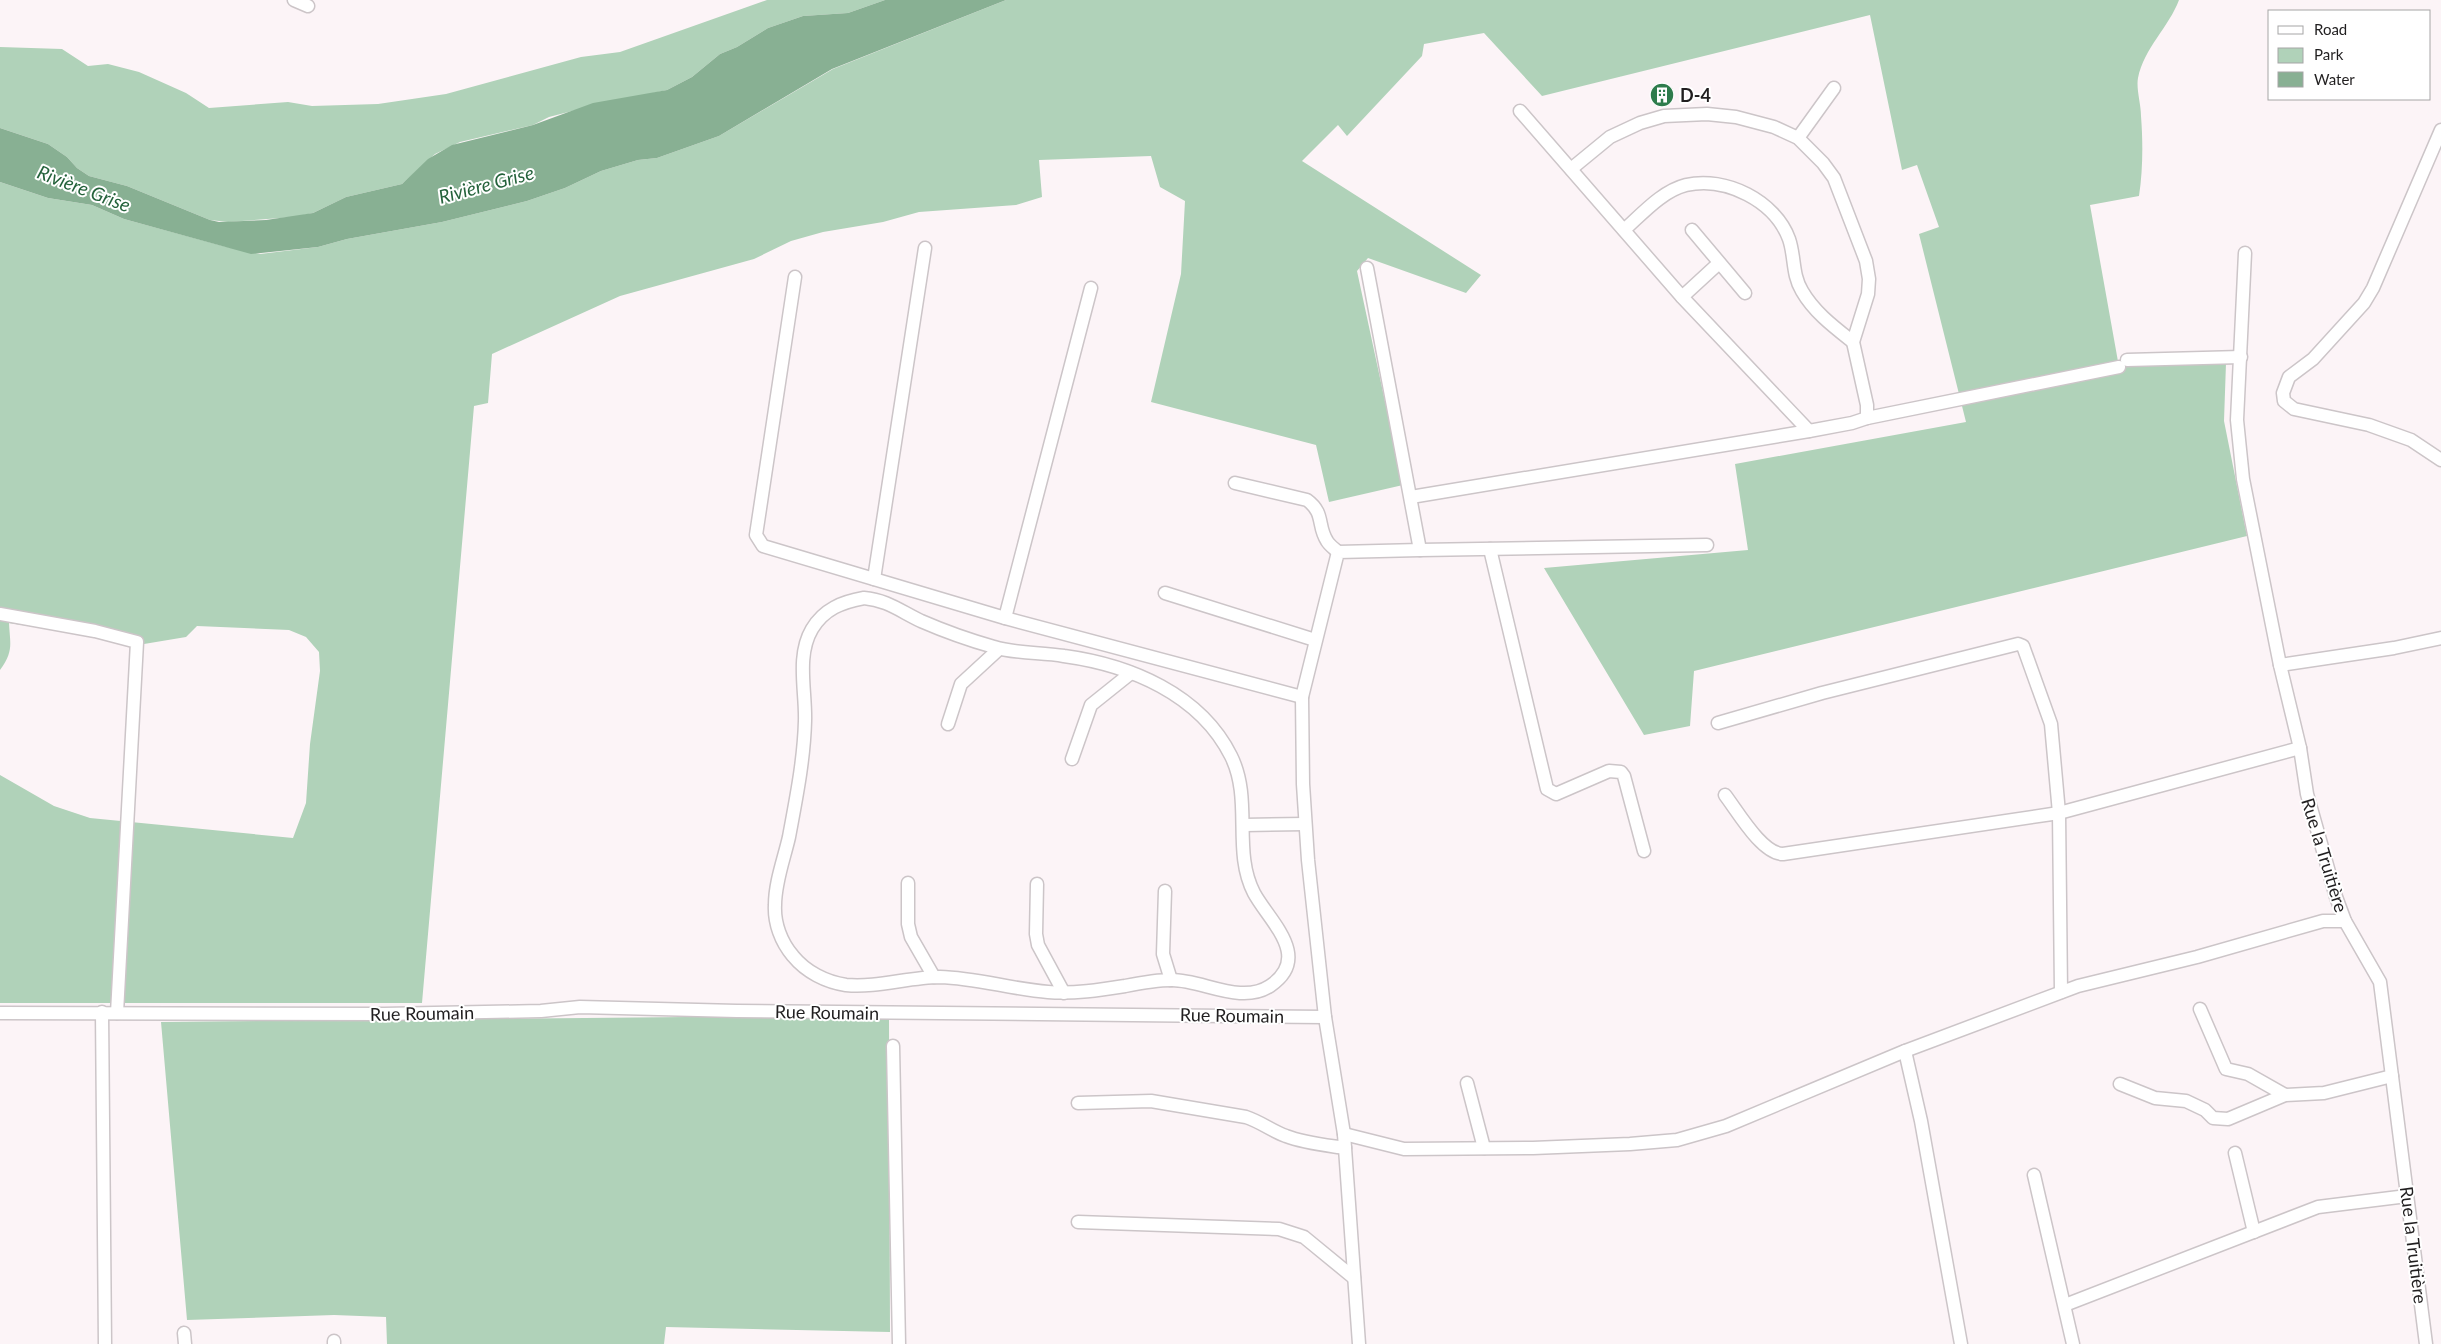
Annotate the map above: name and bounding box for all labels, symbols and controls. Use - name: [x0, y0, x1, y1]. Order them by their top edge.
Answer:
- legend: [2268, 10, 2431, 100]
- text: Road: [2314, 20, 2347, 38]
- text: Park: [2314, 45, 2344, 63]
- text: Water: [2314, 70, 2355, 88]
- building icon: D-4: [1649, 82, 1675, 108]
- place label: D-4: [1680, 84, 1711, 106]
- water label: Rivière Grise: [34, 160, 134, 216]
- water label: Rivière Grise: [436, 160, 536, 208]
- street label: Rue la Truitière: [2297, 795, 2353, 915]
- street label: Rue Roumain: [775, 1000, 879, 1024]
- street label: Rue Roumain: [370, 1001, 474, 1025]
- street label: Rue Roumain: [1180, 1003, 1284, 1027]
- street label: Rue la Truitière: [2396, 1185, 2432, 1305]

